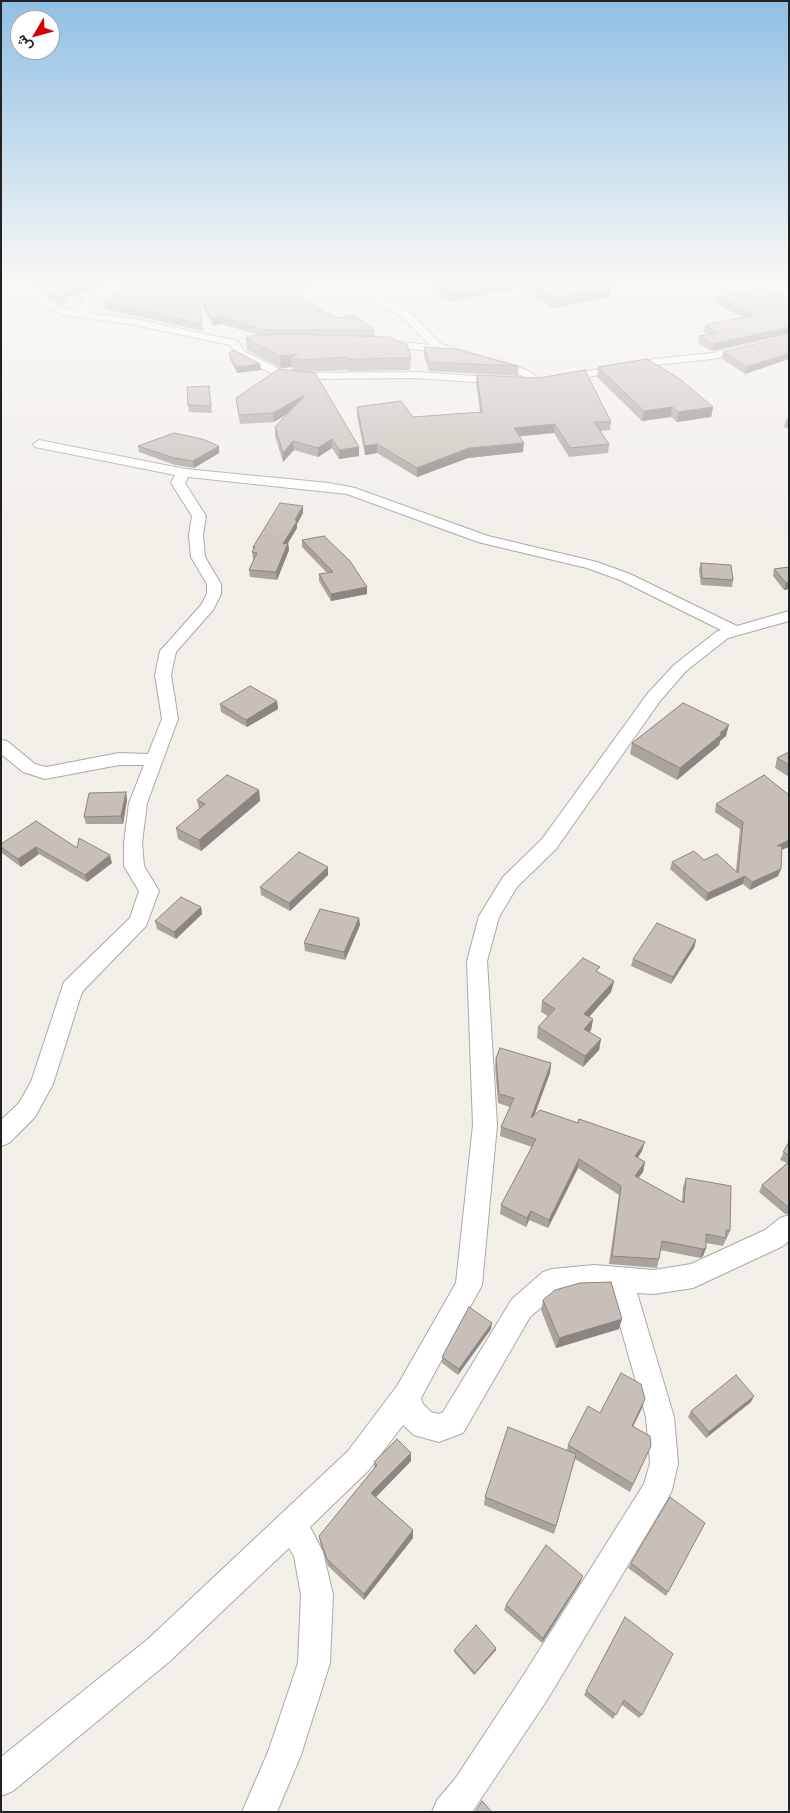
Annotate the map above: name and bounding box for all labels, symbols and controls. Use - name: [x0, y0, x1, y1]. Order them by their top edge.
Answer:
- north arrow: [10, 10, 60, 60]
- text: ش: [12, 31, 36, 56]

